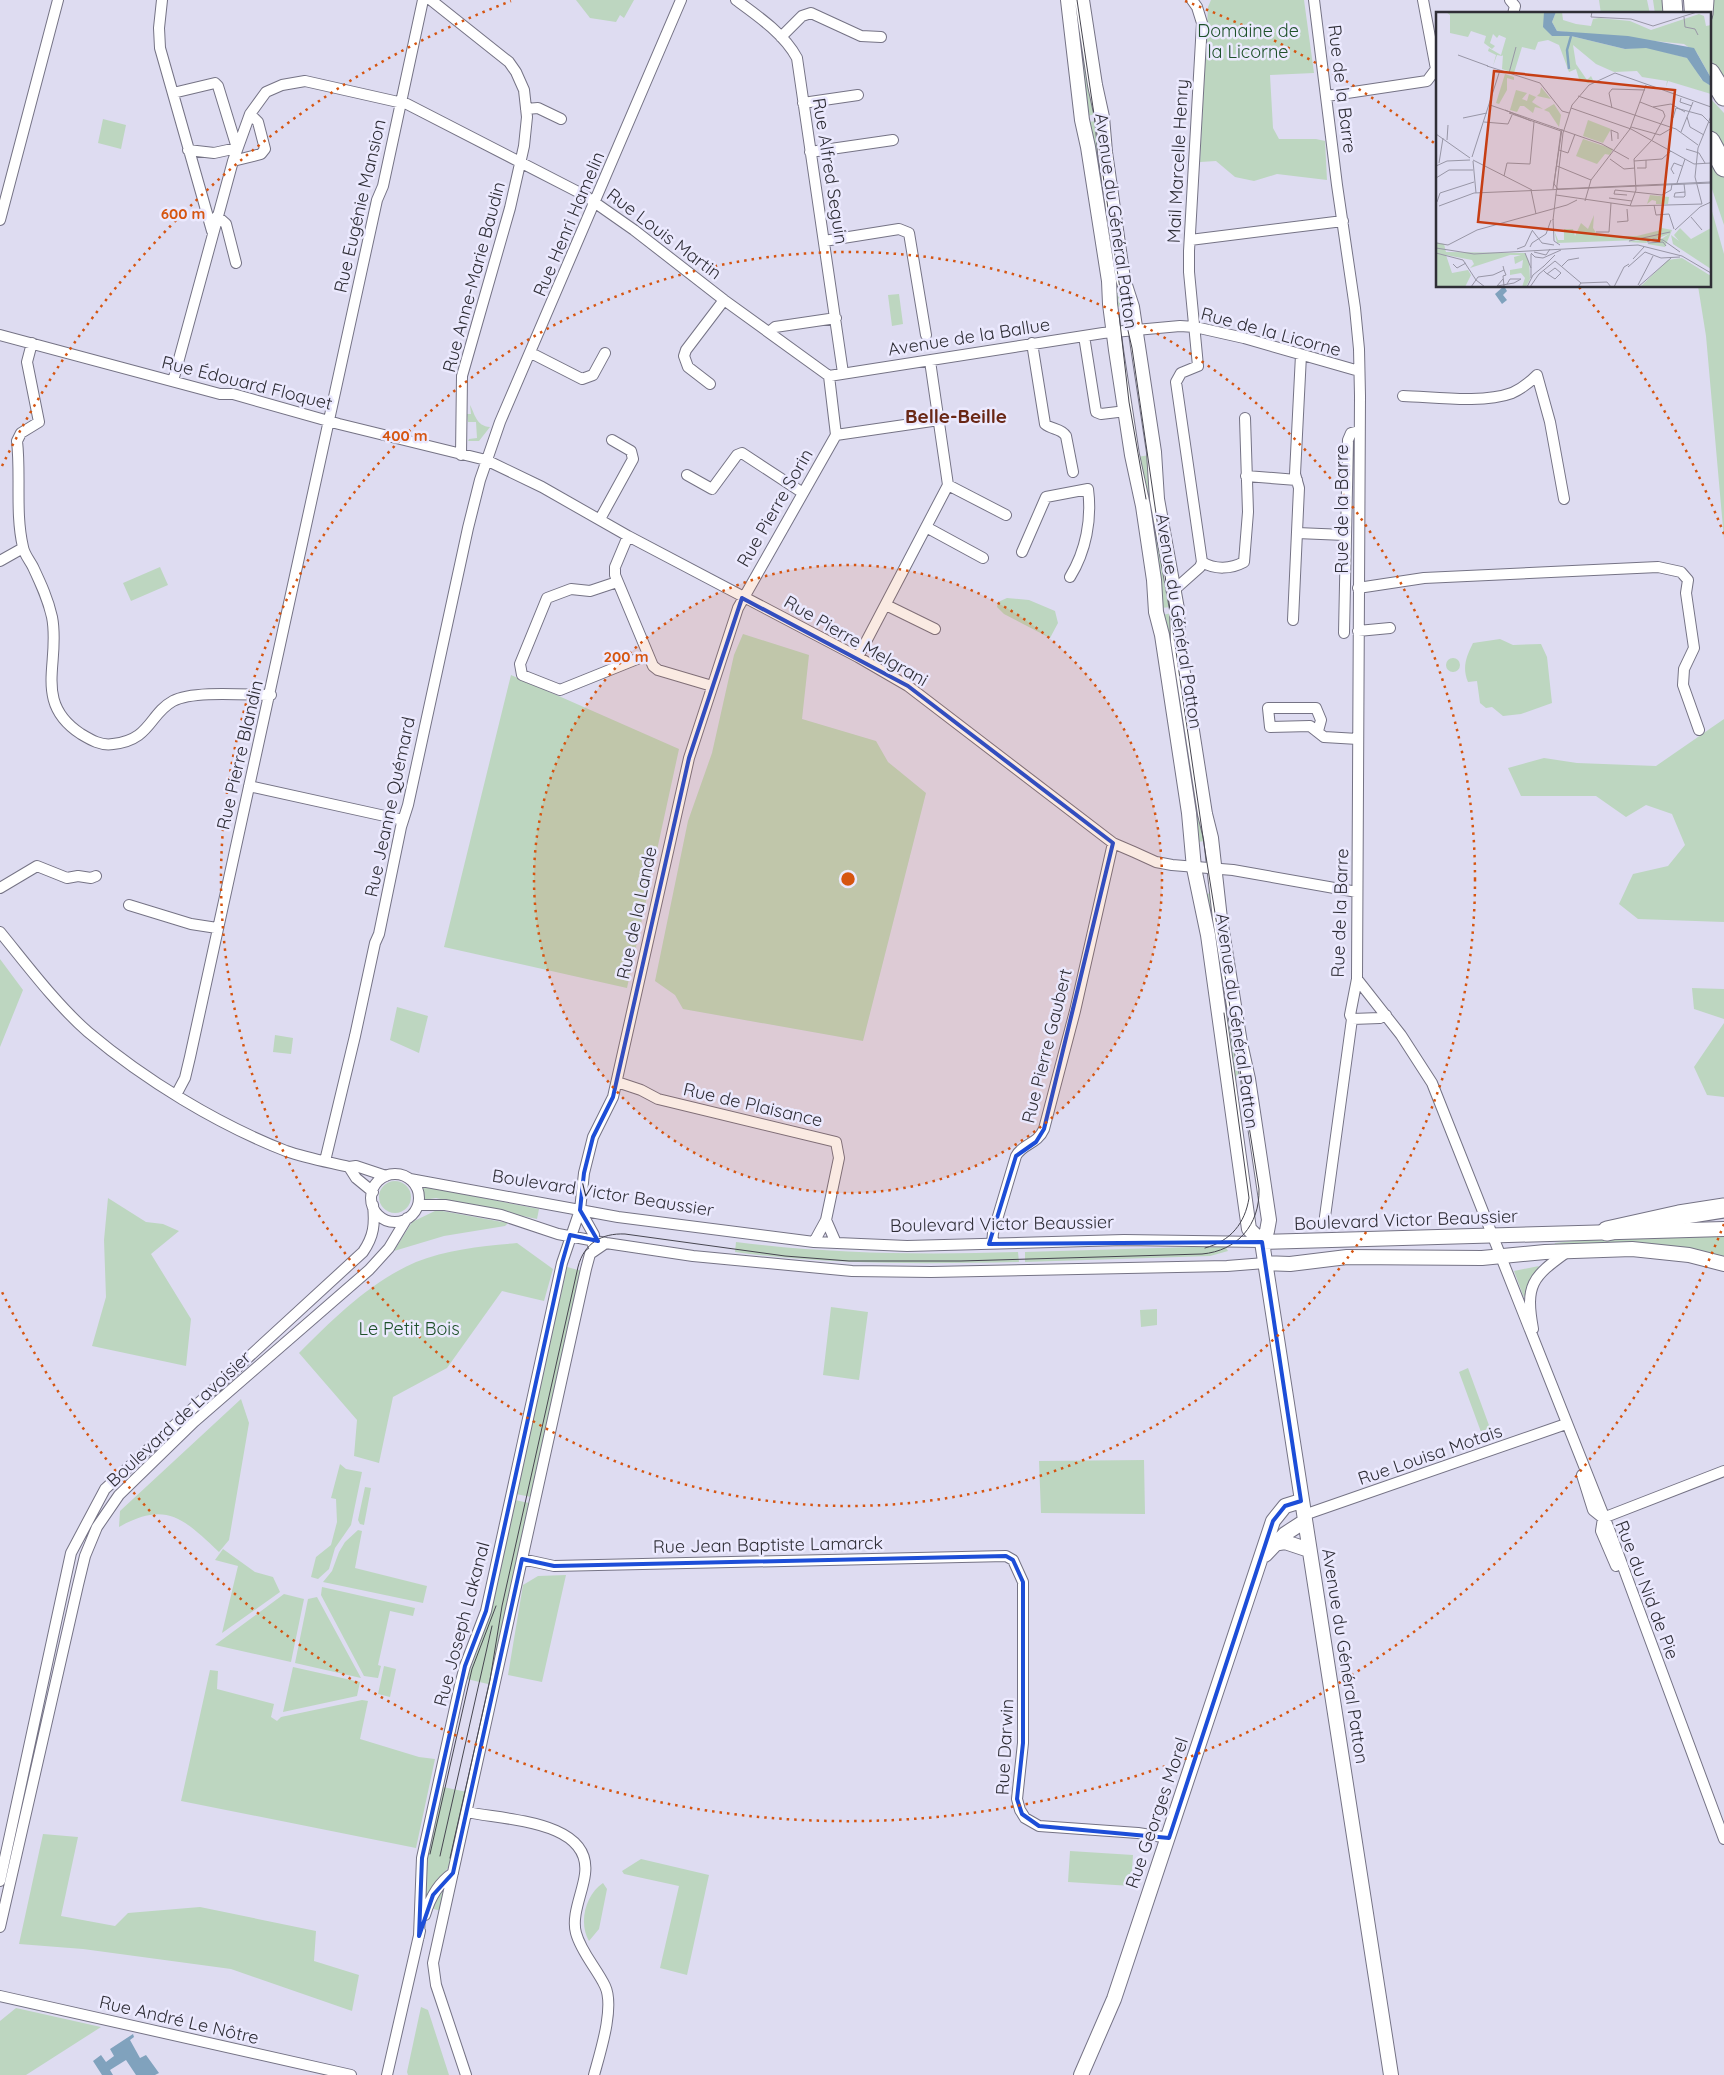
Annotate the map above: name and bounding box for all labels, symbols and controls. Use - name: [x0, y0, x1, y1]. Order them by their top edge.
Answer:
- inset map: [1436, 12, 1712, 288]
- park label: Domaine de la Licorne: [1197, 19, 1299, 63]
- street label: Rue de la Barre: [1323, 23, 1362, 155]
- street label: Mail Marcelle Henry: [1162, 78, 1193, 244]
- street label: Rue Alfred Seguin: [808, 96, 853, 246]
- street label: Avenue du Général Patton: [1090, 112, 1143, 330]
- street label: Rue Eugénie Mansion: [328, 117, 391, 295]
- street label: Rue Henri Hamelin: [528, 148, 609, 300]
- street label: Rue Anne-Marie Baudin: [437, 179, 510, 375]
- street label: Rue Louis Martin: [602, 183, 726, 284]
- text: 600 m: [161, 204, 205, 223]
- street label: Rue de la Licorne: [1198, 302, 1344, 361]
- street label: Avenue de la Ballue: [886, 312, 1052, 361]
- street label: Rue Édouard Floquet: [159, 350, 335, 415]
- district label: Belle-Beille: [905, 404, 1007, 428]
- text: 400 m: [382, 426, 428, 445]
- street label: Rue de la Barre: [1330, 444, 1353, 574]
- street label: Rue Pierre Sorin: [731, 445, 818, 571]
- street label: Avenue du Général Patton: [1151, 512, 1208, 730]
- street label: Rue Pierre Melgrani: [780, 590, 932, 691]
- text: 200 m: [604, 647, 649, 666]
- street label: Rue Pierre Blandin: [211, 678, 268, 832]
- street label: Rue Jeanne Quémard: [359, 715, 420, 899]
- street label: Rue de la Lande: [611, 844, 662, 981]
- street label: Rue de la Barre: [1326, 848, 1353, 978]
- centre of rings: [839, 870, 857, 888]
- street label: Avenue du Général Patton: [1211, 912, 1264, 1130]
- street label: Rue Pierre Gaubert: [1016, 966, 1077, 1125]
- street label: Rue de Plaisance: [681, 1077, 825, 1132]
- street label: Boulevard Victor Beaussier: [491, 1164, 716, 1221]
- street label: Boulevard Victor Beaussier: [1294, 1204, 1518, 1235]
- street label: Boulevard Victor Beaussier: [890, 1210, 1114, 1237]
- park label: Le Petit Bois: [358, 1317, 460, 1340]
- street label: Boulevard de Lavoisier: [102, 1346, 256, 1492]
- street label: Rue Louisa Motais: [1355, 1419, 1505, 1490]
- street label: Rue du Nid de Pie: [1610, 1517, 1685, 1663]
- street label: Rue Jean Baptiste Lamarck: [653, 1531, 883, 1558]
- street label: Rue Joseph Lakanal: [428, 1539, 495, 1709]
- street label: Avenue du Général Patton: [1317, 1547, 1374, 1765]
- street label: Rue Darwin: [990, 1698, 1019, 1796]
- street label: Rue Georges Morel: [1120, 1734, 1193, 1891]
- street label: Rue André Le Nôtre: [97, 1990, 261, 2049]

